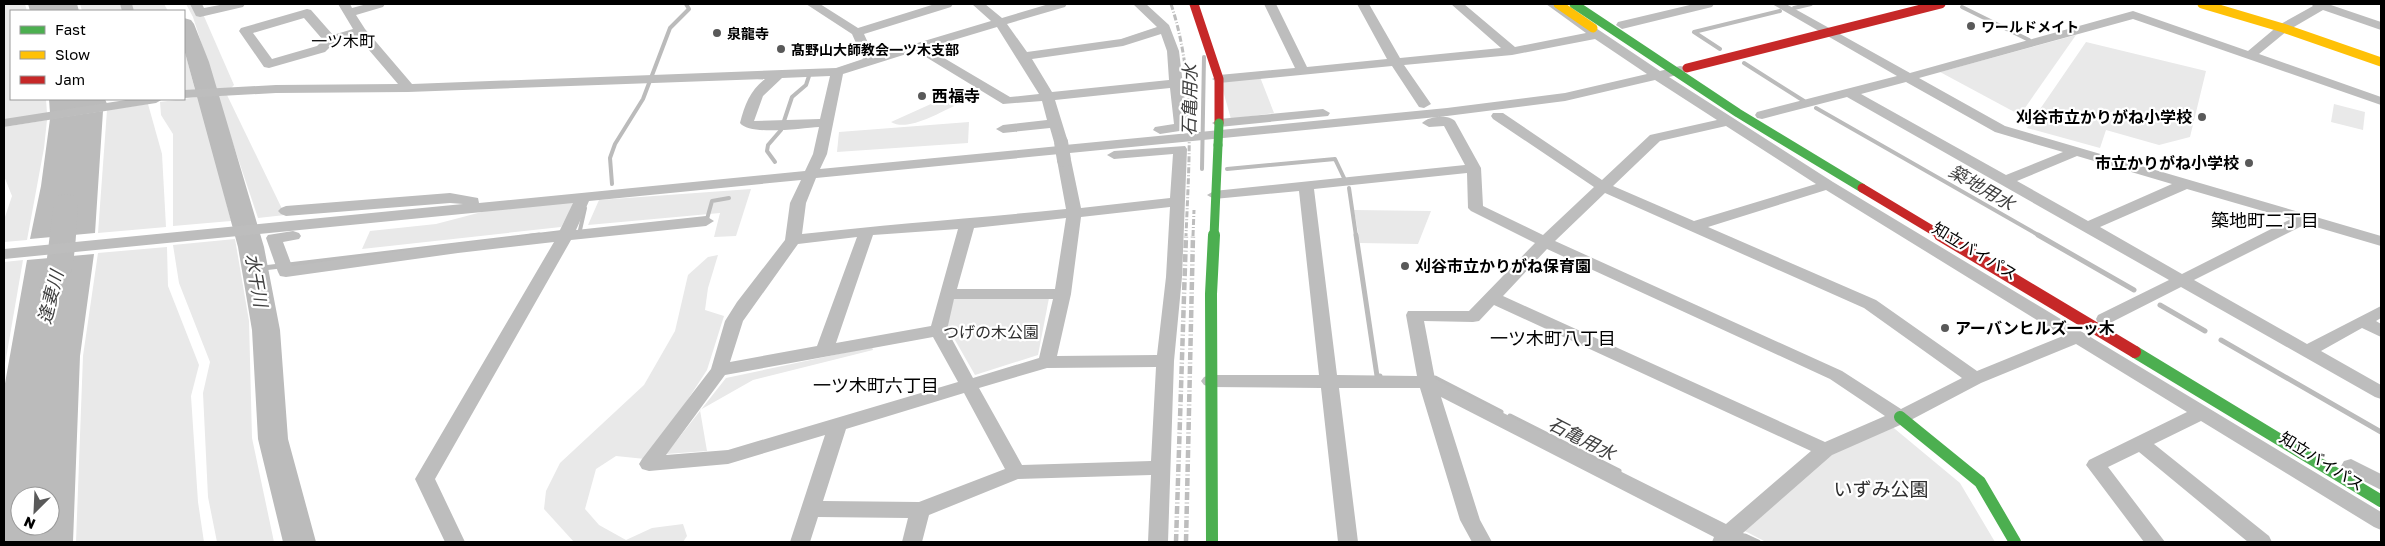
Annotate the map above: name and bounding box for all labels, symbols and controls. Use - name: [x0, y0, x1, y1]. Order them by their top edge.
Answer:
- legend: [10, 10, 185, 100]
- place label: ワールドメイト: [1981, 18, 2079, 35]
- text: Fast: [55, 20, 86, 38]
- marker: ワールドメイト: [1965, 20, 1977, 32]
- place label: 泉龍寺: [727, 25, 769, 42]
- marker: 泉龍寺: [711, 27, 723, 39]
- district label: 一ツ木町: [311, 31, 375, 51]
- place label: 髙野山大師教会一ツ木支部: [791, 41, 959, 58]
- marker: 髙野山大師教会一ツ木支部: [775, 43, 787, 55]
- text: Slow: [55, 45, 90, 63]
- water label: 石亀用水: [1177, 62, 1201, 136]
- text: Jam: [55, 70, 85, 88]
- place label: 西福寺: [932, 86, 980, 106]
- marker: 西福寺: [916, 90, 928, 102]
- place label: 刈谷市立かりがね小学校: [2016, 107, 2192, 127]
- marker: 刈谷市立かりがね小学校: [2196, 111, 2208, 123]
- place label: 市立かりがね小学校: [2095, 153, 2239, 173]
- marker: 市立かりがね小学校: [2243, 157, 2255, 169]
- water label: 築地用水: [1945, 159, 2020, 216]
- district label: 築地町二丁目: [2211, 209, 2319, 231]
- street label: 知立バイパス: [1929, 218, 2021, 284]
- water label: 水干川: [241, 252, 273, 310]
- place label: 刈谷市立かりがね保育園: [1415, 256, 1591, 276]
- marker: 刈谷市立かりがね保育園: [1399, 260, 1411, 272]
- water label: 逢妻川: [33, 266, 68, 326]
- place label: アーバンヒルズ一ッ木: [1955, 318, 2115, 338]
- park label: つげの木公園: [943, 322, 1039, 342]
- marker: アーバンヒルズ一ッ木: [1939, 322, 1951, 334]
- district label: 一ツ木町八丁目: [1490, 327, 1616, 349]
- district label: 一ツ木町六丁目: [813, 374, 939, 396]
- water label: 石亀用水: [1545, 412, 1621, 465]
- street label: 知立バイパス: [2276, 427, 2368, 495]
- park label: いずみ公園: [1833, 477, 1929, 500]
- north arrow: [10, 486, 60, 536]
- text: N: [21, 513, 38, 533]

